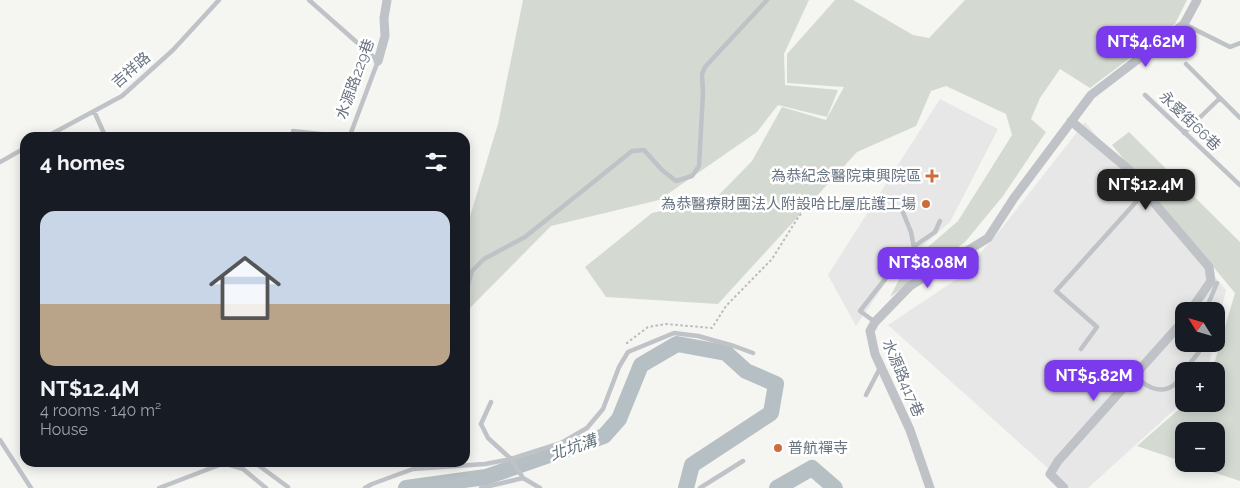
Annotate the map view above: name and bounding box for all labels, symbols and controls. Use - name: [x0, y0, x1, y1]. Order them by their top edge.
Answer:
- pin: NT$4.62M: [1094, 26, 1198, 68]
- text: NT$4.62M: [1107, 32, 1185, 51]
- street label: 水源路229巷: [332, 36, 378, 122]
- street label: 吉祥路: [108, 48, 154, 92]
- street label: 永愛街66巷: [1156, 87, 1224, 155]
- icon: filters: [422, 148, 450, 176]
- text: 4 homes: [40, 150, 125, 175]
- place label: 為恭紀念醫院東興院區: [771, 167, 921, 185]
- pin: NT$12.4M: [1094, 168, 1198, 211]
- marker: 為恭紀念醫院東興院區: [925, 169, 939, 183]
- text: NT$12.4M: [1108, 175, 1184, 194]
- place label: 為恭醫療財團法人附設哈比屋庇護工場: [661, 195, 916, 213]
- marker: 為恭醫療財團法人附設哈比屋庇護工場: [920, 198, 932, 210]
- icon: home: [200, 243, 290, 333]
- pin: NT$8.08M: [876, 246, 980, 289]
- text: NT$8.08M: [889, 253, 967, 272]
- north arrow: [1175, 302, 1225, 352]
- map controls: [1175, 302, 1225, 472]
- street label: 水源路417巷: [879, 336, 927, 420]
- pin: NT$5.82M: [1042, 360, 1146, 402]
- button: +: [1175, 362, 1225, 412]
- text: NT$5.82M: [1055, 366, 1133, 385]
- text: NT$12.4M: [40, 376, 139, 401]
- text: 4 rooms · 140 m²: [40, 401, 161, 420]
- text: House: [40, 420, 88, 439]
- button: −: [1175, 422, 1225, 472]
- water label: 北坑溝: [547, 430, 601, 464]
- place label: 普航禪寺: [788, 439, 848, 457]
- marker: 普航禪寺: [772, 442, 784, 454]

